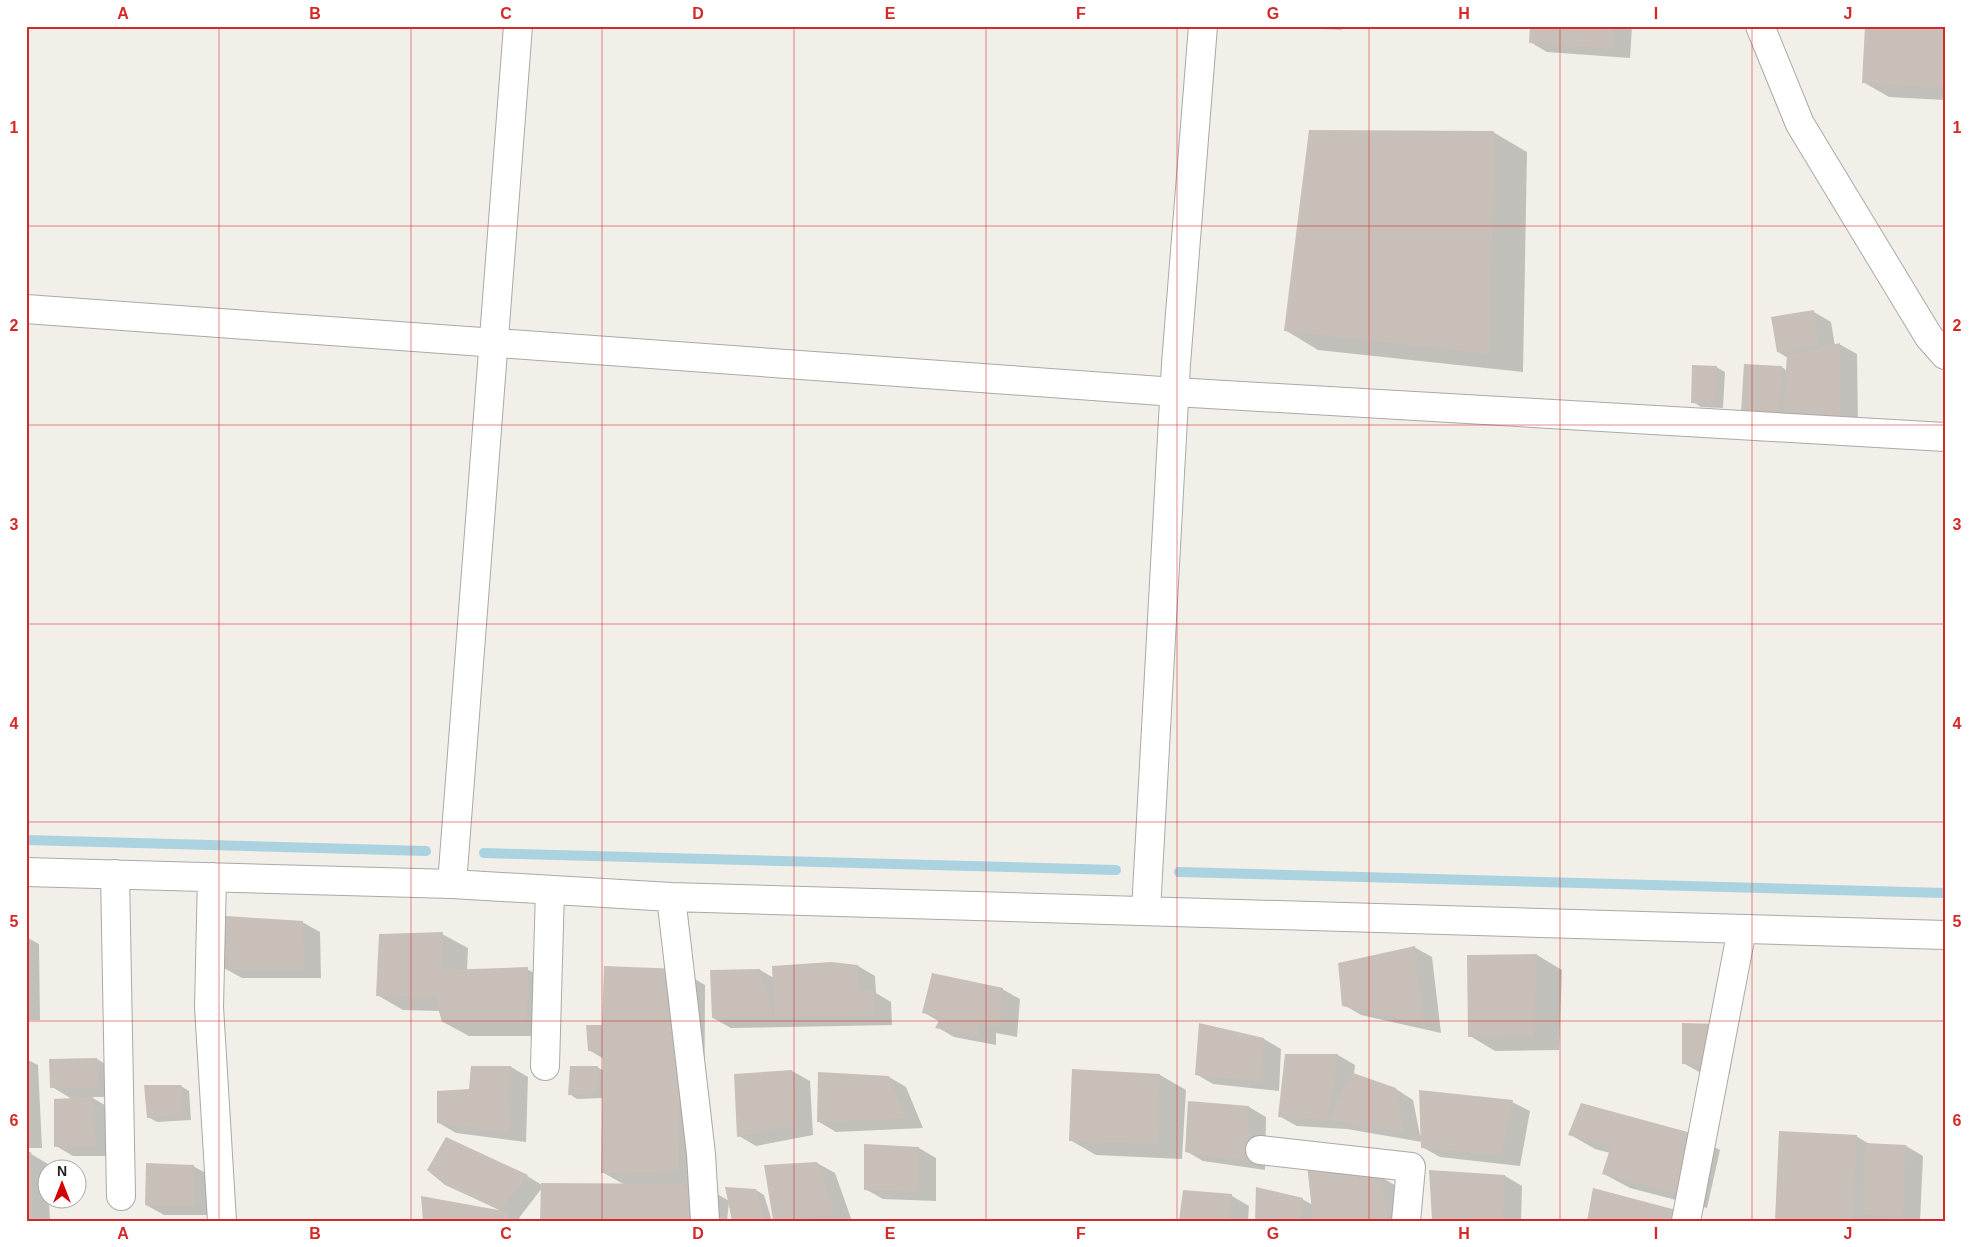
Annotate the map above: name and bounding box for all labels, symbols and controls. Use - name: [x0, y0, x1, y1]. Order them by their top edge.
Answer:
- text: A: [117, 5, 129, 22]
- text: B: [309, 5, 321, 22]
- text: C: [500, 5, 512, 22]
- text: D: [692, 5, 704, 22]
- text: E: [885, 5, 896, 22]
- text: F: [1076, 5, 1086, 22]
- text: G: [1267, 5, 1279, 22]
- text: H: [1458, 5, 1470, 22]
- text: I: [1654, 5, 1658, 22]
- text: J: [1844, 5, 1852, 22]
- text: 1: [10, 119, 19, 136]
- text: 1: [1953, 119, 1962, 136]
- text: 2: [10, 317, 19, 334]
- text: 2: [1953, 317, 1962, 334]
- text: 3: [10, 516, 19, 533]
- text: 3: [1953, 516, 1962, 533]
- text: 4: [10, 715, 19, 732]
- text: 4: [1953, 715, 1962, 732]
- text: 5: [10, 913, 19, 930]
- text: 5: [1953, 913, 1962, 930]
- text: 6: [10, 1112, 19, 1129]
- text: 6: [1953, 1112, 1962, 1129]
- north arrow: [38, 1160, 88, 1210]
- text: N: [57, 1163, 67, 1179]
- text: A: [117, 1225, 129, 1242]
- text: B: [309, 1225, 321, 1242]
- text: C: [500, 1225, 512, 1242]
- text: D: [692, 1225, 704, 1242]
- text: E: [885, 1225, 896, 1242]
- text: F: [1076, 1225, 1086, 1242]
- text: G: [1267, 1225, 1279, 1242]
- text: H: [1458, 1225, 1470, 1242]
- text: I: [1654, 1225, 1658, 1242]
- text: J: [1844, 1225, 1852, 1242]

